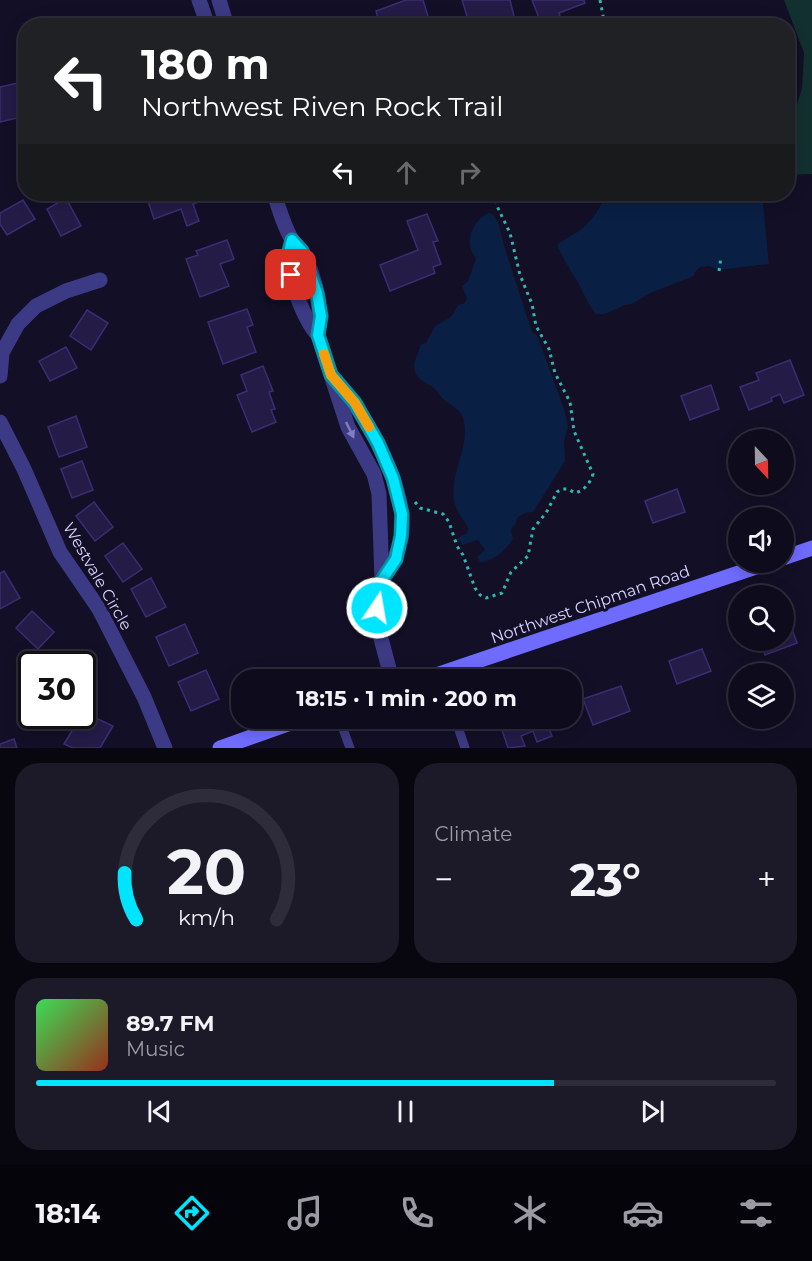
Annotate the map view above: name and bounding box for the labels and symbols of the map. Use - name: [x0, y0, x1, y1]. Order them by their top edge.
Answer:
- pin: [265, 249, 316, 300]
- one-way arrow: [345, 421, 354, 438]
- north arrow: [728, 429, 794, 495]
- street label: Westvale Circle: [59, 519, 136, 634]
- street label: Northwest Chipman Road: [488, 561, 692, 648]
- position arrow: [345, 576, 409, 640]
- speed limit sign: 30: [18, 651, 96, 729]

